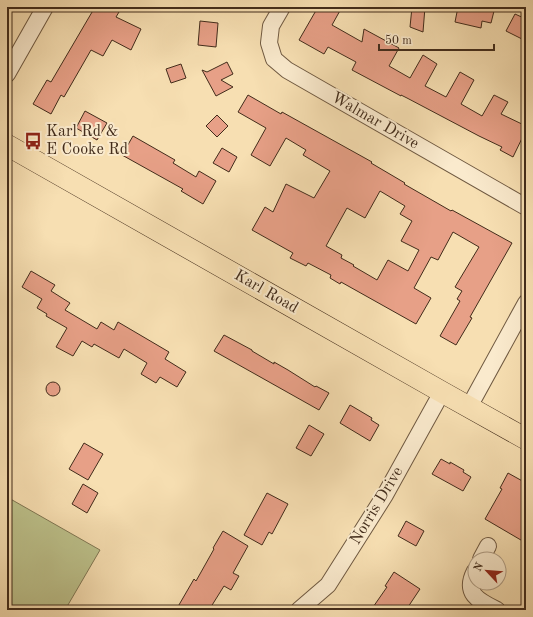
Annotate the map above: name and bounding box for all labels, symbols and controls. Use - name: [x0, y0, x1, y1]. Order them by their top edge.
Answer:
- scale bar: [379, 26, 494, 52]
- text: 50 m: [385, 34, 412, 47]
- street label: Walmar Drive: [329, 90, 421, 152]
- place label: Karl Rd & E Cooke Rd: [46, 124, 128, 158]
- bus stop icon: Karl Rd & E Cooke Rd: [23, 131, 43, 151]
- street label: Karl Road: [231, 267, 301, 317]
- street label: Norris Drive: [348, 464, 406, 548]
- north arrow: [467, 551, 507, 591]
- text: N: [473, 561, 486, 573]

